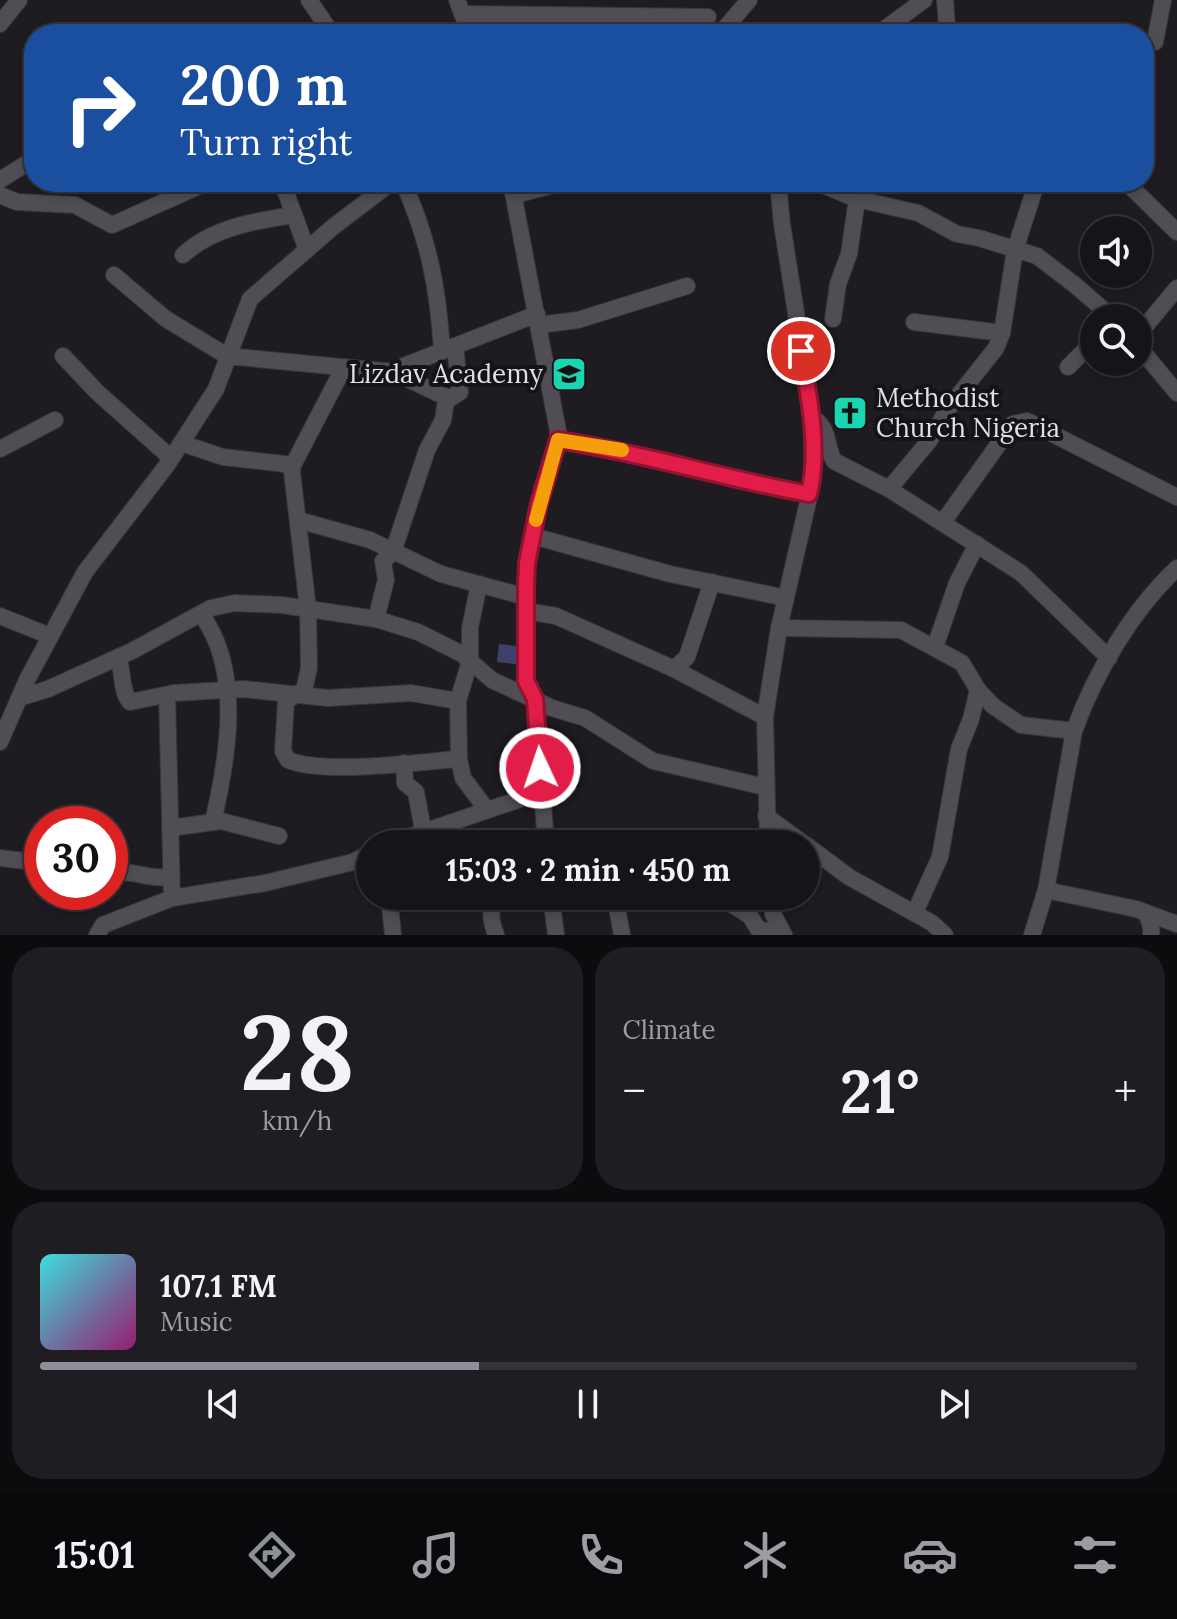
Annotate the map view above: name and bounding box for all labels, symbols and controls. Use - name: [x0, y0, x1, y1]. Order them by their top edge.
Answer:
- text: 200 m: [180, 49, 347, 120]
- icon: right: [48, 56, 152, 160]
- text: Turn right: [180, 119, 353, 165]
- map controls: [1080, 216, 1152, 376]
- button: sound: [1080, 216, 1152, 288]
- button: search: [1080, 304, 1152, 376]
- pin: [767, 317, 835, 385]
- icon: arrive: [779, 329, 823, 373]
- school or university icon: Lizdav Academy: [550, 355, 588, 393]
- place label: Lizdav Academy: [349, 357, 543, 390]
- place label: Methodist Church Nigeria: [876, 381, 1060, 444]
- church icon: Methodist Church Nigeria: [831, 394, 869, 432]
- position arrow: [498, 726, 582, 810]
- speed limit sign: 30: [24, 806, 128, 910]
- text: 15:03 · 2 min · 450 m: [446, 851, 730, 889]
- text: 28: [240, 985, 355, 1118]
- text: Climate: [623, 1013, 716, 1046]
- text: 21°: [840, 1053, 919, 1129]
- text: −: [623, 1063, 646, 1119]
- text: +: [1114, 1063, 1137, 1119]
- text: km/h: [262, 1104, 332, 1137]
- text: 107.1 FM: [160, 1267, 277, 1305]
- text: Music: [160, 1305, 233, 1338]
- icon: previous: [201, 1382, 245, 1426]
- icon: pause: [566, 1382, 610, 1426]
- icon: next: [932, 1382, 976, 1426]
- icon: directions: [244, 1527, 300, 1583]
- icon: music: [408, 1527, 464, 1583]
- icon: phone: [573, 1527, 629, 1583]
- icon: climate: [737, 1527, 793, 1583]
- icon: car: [902, 1527, 958, 1583]
- icon: filters: [1067, 1527, 1123, 1583]
- text: 15:01: [54, 1532, 135, 1578]

